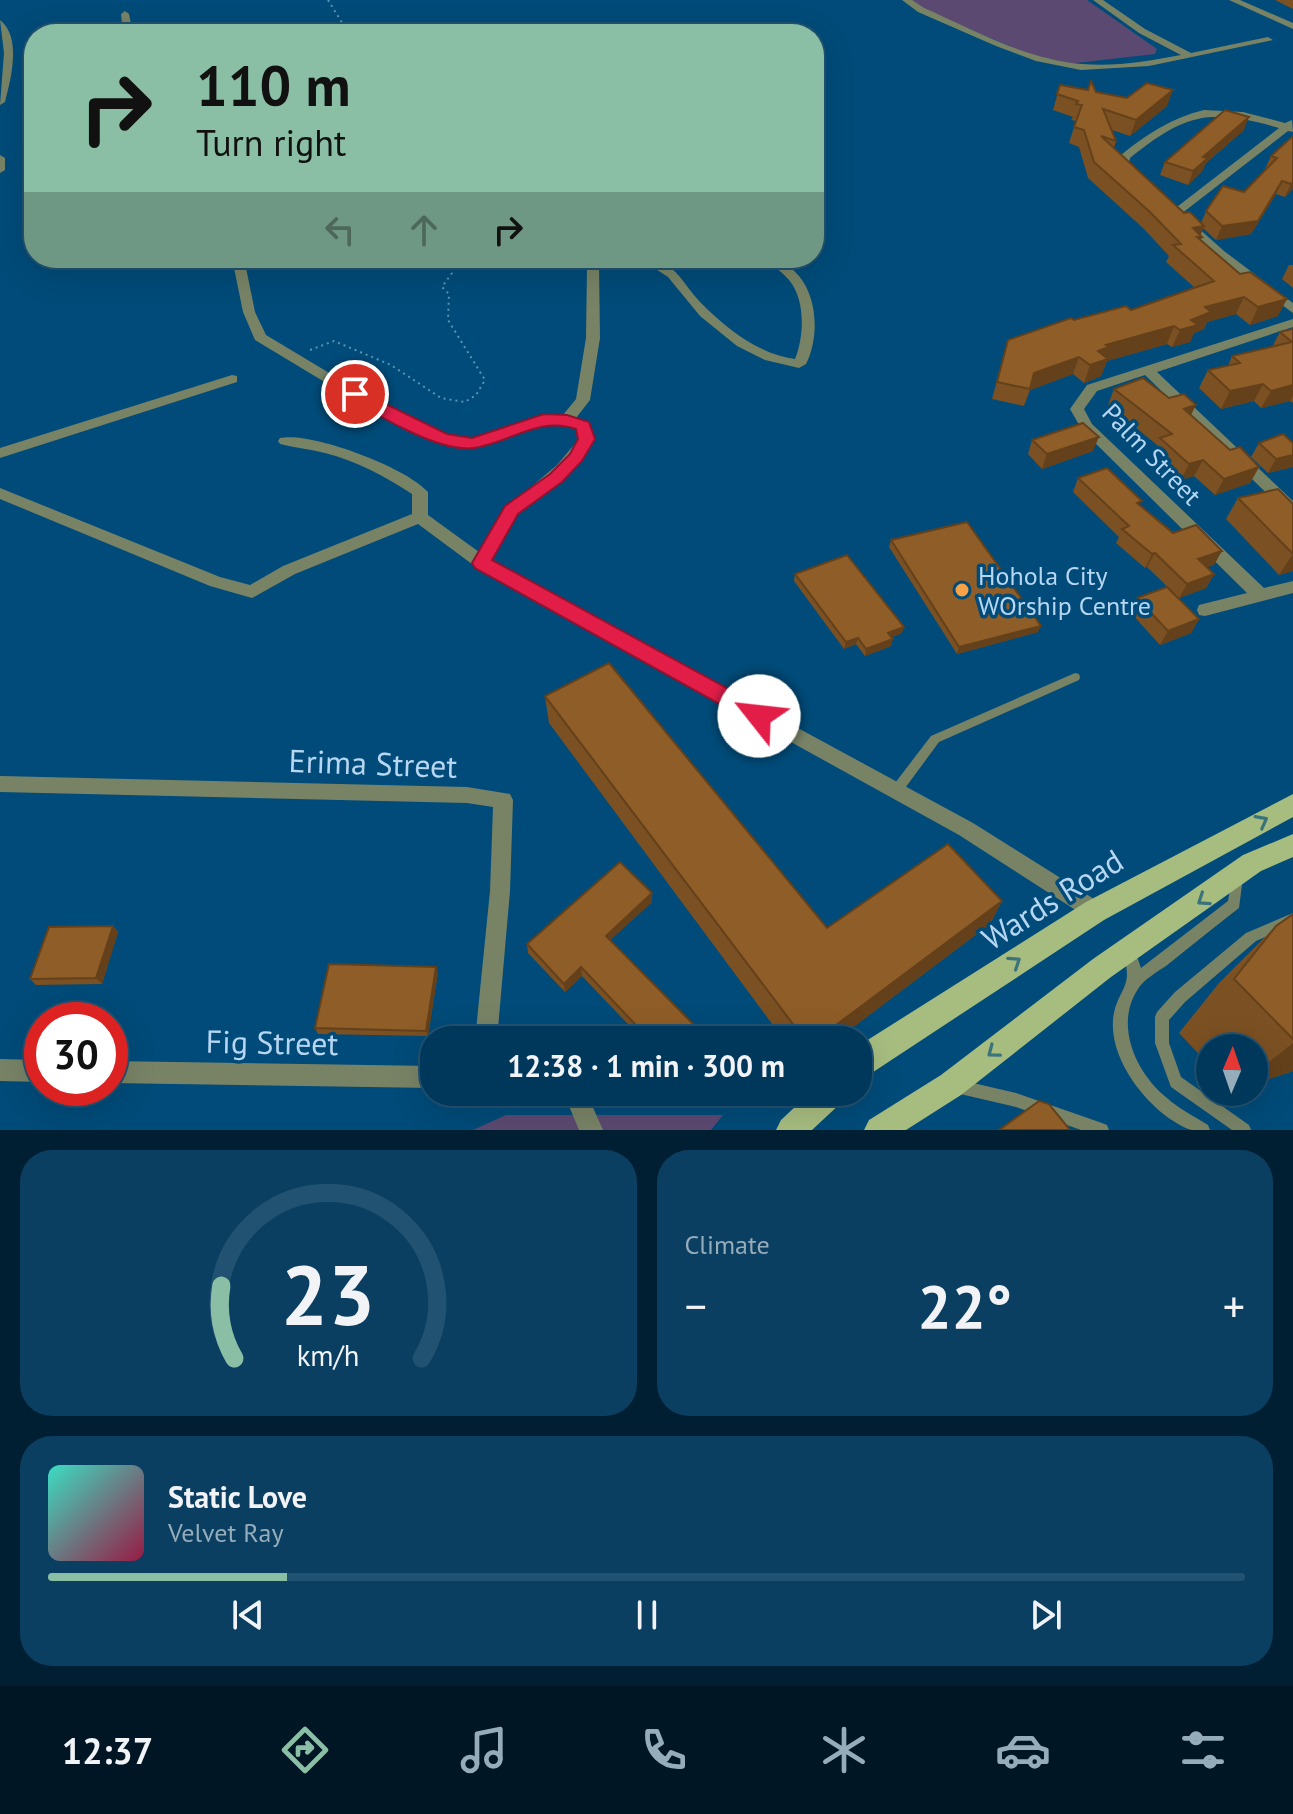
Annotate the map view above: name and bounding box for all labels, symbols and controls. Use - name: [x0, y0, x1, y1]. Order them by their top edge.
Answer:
- text: 110 m: [196, 49, 351, 121]
- icon: right: [64, 56, 168, 160]
- text: Turn right: [196, 119, 346, 166]
- icon: left: [318, 208, 362, 252]
- icon: ahead: [402, 208, 446, 252]
- icon: right: [486, 208, 530, 252]
- pin: [321, 360, 389, 428]
- icon: arrive: [333, 372, 377, 416]
- street label: Palm Street: [1095, 396, 1209, 512]
- place label: Hohola City WOrship Centre: [978, 559, 1151, 622]
- marker: Hohola City WOrship Centre: [953, 581, 971, 599]
- position arrow: [717, 674, 801, 758]
- street label: Erima Street: [288, 739, 458, 787]
- one-way arrow: [1253, 815, 1268, 831]
- street label: Wards Road: [973, 839, 1131, 959]
- one-way arrow: [1197, 890, 1212, 905]
- one-way arrow: [1007, 957, 1021, 972]
- speed limit sign: 30: [24, 1002, 128, 1106]
- street label: Fig Street: [205, 1020, 339, 1064]
- north arrow: [1196, 1034, 1268, 1106]
- map controls: [1196, 1034, 1268, 1106]
- one-way arrow: [987, 1043, 1002, 1057]
- text: 12:38 · 1 min · 300 m: [507, 1046, 785, 1085]
- text: Climate: [685, 1228, 770, 1261]
- text: 23: [281, 1240, 375, 1348]
- text: 22°: [918, 1267, 1012, 1345]
- text: −: [685, 1277, 707, 1334]
- text: +: [1223, 1277, 1245, 1334]
- text: km/h: [297, 1337, 360, 1374]
- text: Static Love: [168, 1477, 307, 1516]
- text: Velvet Ray: [168, 1516, 284, 1549]
- icon: previous: [226, 1593, 270, 1637]
- icon: pause: [625, 1593, 669, 1637]
- icon: next: [1024, 1593, 1068, 1637]
- icon: directions: [277, 1722, 333, 1778]
- icon: music: [456, 1722, 512, 1778]
- icon: phone: [636, 1722, 692, 1778]
- icon: climate: [816, 1722, 872, 1778]
- icon: car: [995, 1722, 1051, 1778]
- icon: filters: [1175, 1722, 1231, 1778]
- text: 12:37: [62, 1727, 153, 1774]

